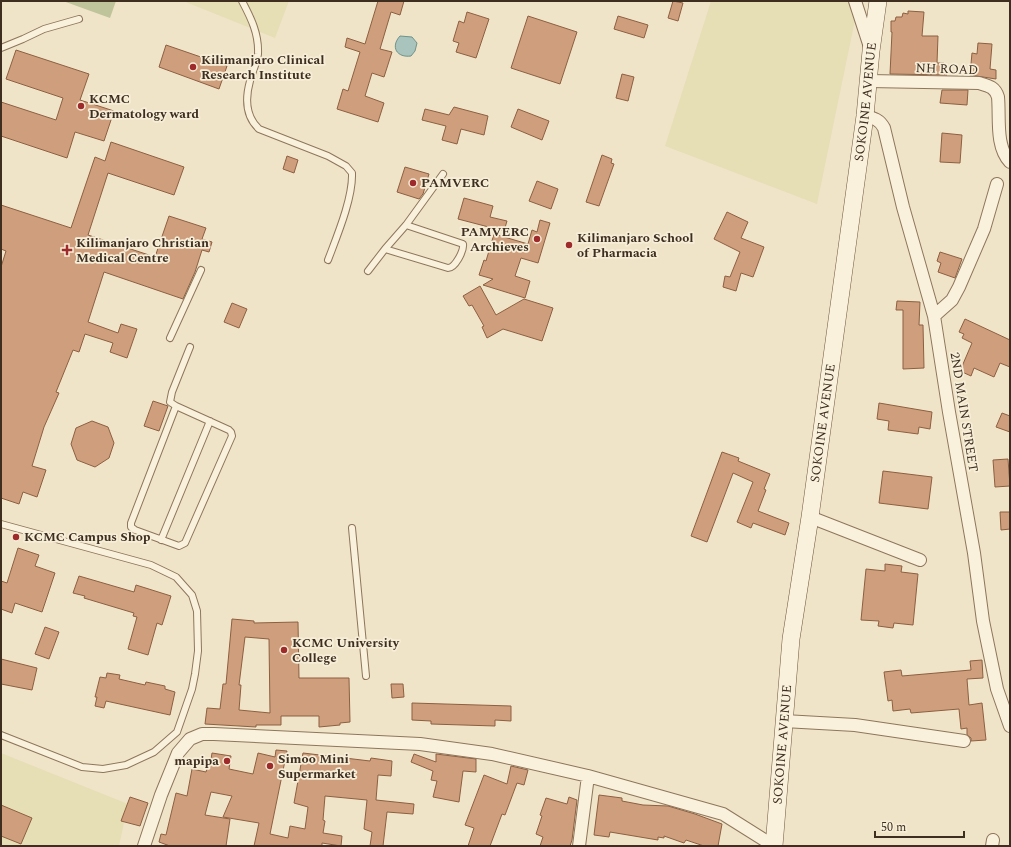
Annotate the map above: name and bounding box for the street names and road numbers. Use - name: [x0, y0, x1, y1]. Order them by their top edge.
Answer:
- street label: SOKOINE AVENUE: [849, 41, 882, 163]
- street label: NH ROAD: [915, 58, 979, 80]
- street label: 2ND MAIN STREET: [945, 351, 983, 474]
- street label: SOKOINE AVENUE: [805, 362, 841, 484]
- street label: SOKOINE AVENUE: [767, 684, 797, 805]

